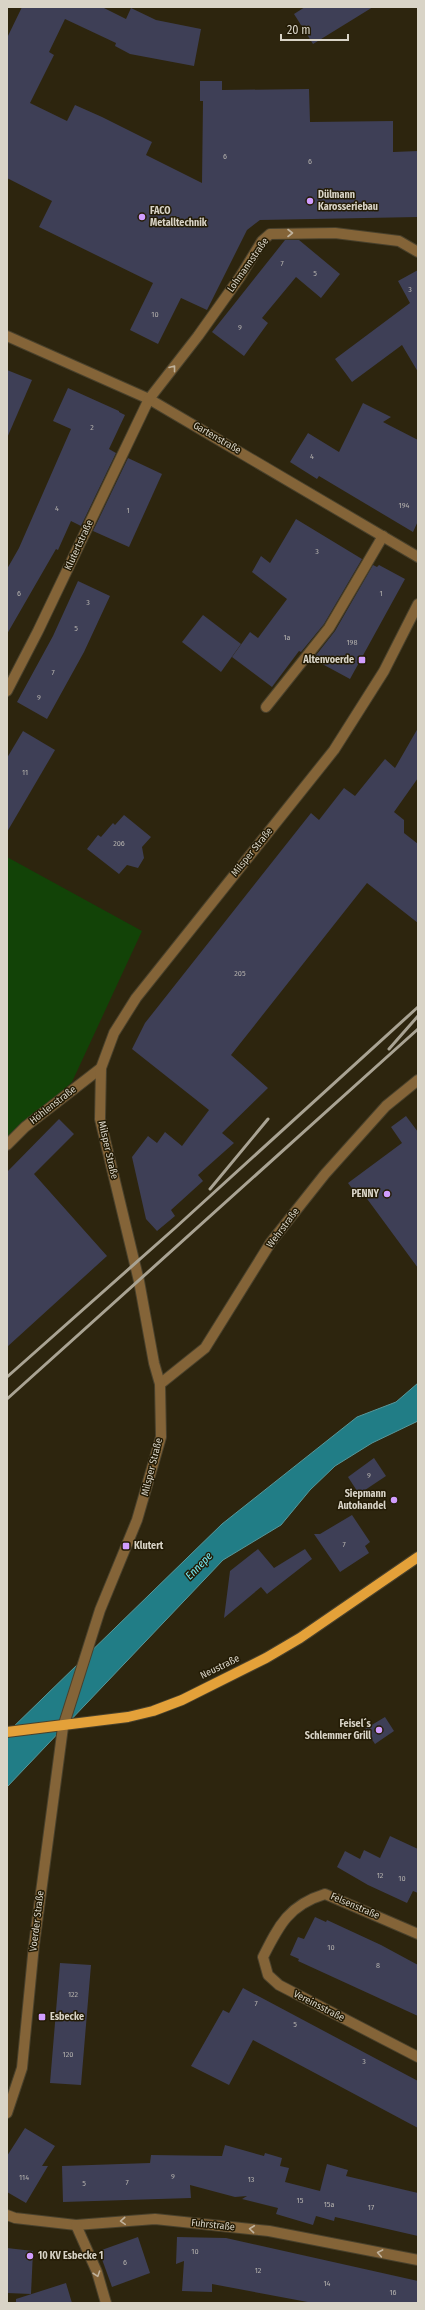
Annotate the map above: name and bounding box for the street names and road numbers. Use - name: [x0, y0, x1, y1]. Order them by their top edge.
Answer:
- street label: Lohmannstraße: [225, 235, 271, 295]
- street label: Gartenstraße: [191, 419, 243, 457]
- street label: Klutertstraße: [62, 518, 96, 572]
- street label: Milsper Straße: [229, 825, 275, 879]
- street label: Höhlenstraße: [28, 1083, 79, 1127]
- street label: Milsper Straße: [95, 1120, 121, 1180]
- street label: Wehrstraße: [264, 1206, 302, 1250]
- street label: Milsper Straße: [139, 1437, 165, 1497]
- street label: Neustraße: [198, 1652, 242, 1682]
- street label: Voerder Straße: [27, 1890, 47, 1952]
- street label: Felsenstraße: [329, 1890, 381, 1922]
- street label: Vereinsstraße: [291, 1988, 347, 2024]
- street label: Fuhrstraße: [191, 2217, 235, 2233]

